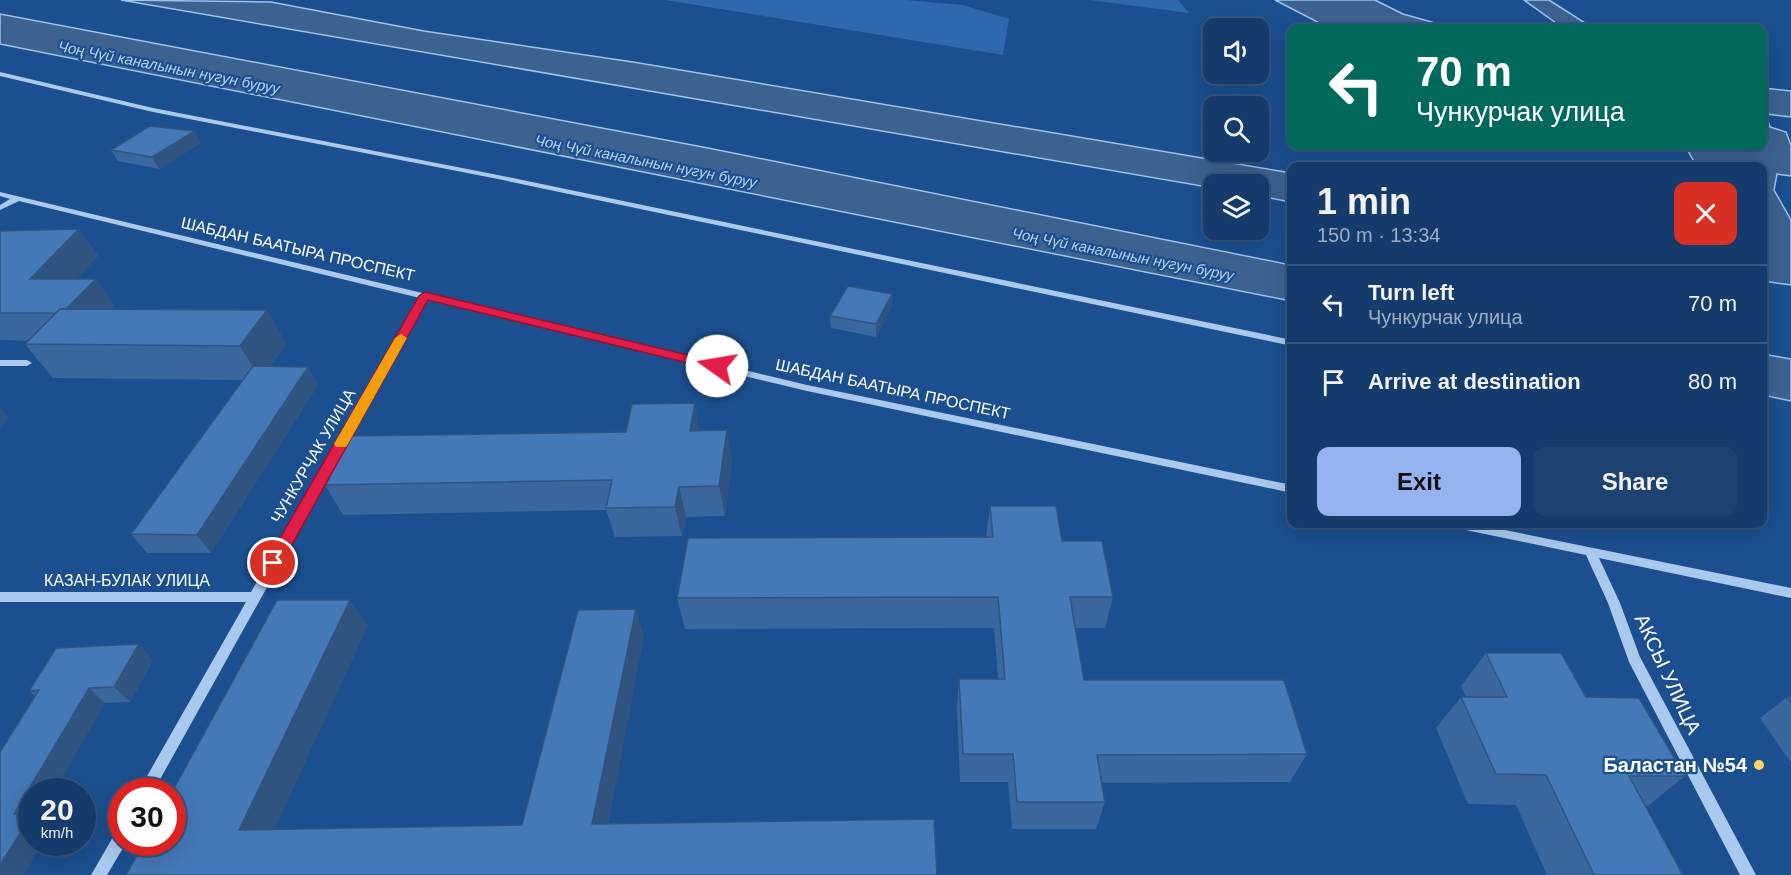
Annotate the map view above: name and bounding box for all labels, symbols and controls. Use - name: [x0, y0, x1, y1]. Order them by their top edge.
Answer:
- map controls: [1203, 18, 1269, 240]
- button: sound: [1203, 18, 1269, 84]
- water label: Чоң Чүй каналынын нугун буруу: [57, 37, 283, 97]
- icon: left: [1317, 48, 1395, 126]
- text: 70 m: [1416, 48, 1512, 95]
- button: search: [1203, 96, 1269, 162]
- text: Чункурчак улица: [1416, 97, 1625, 127]
- water label: Чоң Чүй каналынын нугун буруу: [534, 131, 760, 191]
- button: layers: [1203, 174, 1269, 240]
- text: 1 min: [1317, 181, 1411, 222]
- button: close: [1674, 182, 1737, 245]
- street label: ШАБДАН БААТЫРА ПРОСПЕКТ: [179, 214, 417, 284]
- water label: Чоң Чүй каналынын нугун буруу: [1011, 224, 1237, 284]
- text: 150 m · 13:34: [1317, 224, 1440, 246]
- text: Turn left: [1368, 280, 1454, 305]
- icon: left: [1317, 288, 1350, 321]
- text: 70 m: [1688, 291, 1737, 316]
- text: Чункурчак улица: [1368, 306, 1523, 328]
- position arrow: [685, 334, 749, 398]
- street label: ШАБДАН БААТЫРА ПРОСПЕКТ: [774, 356, 1012, 422]
- icon: arrive: [1317, 366, 1350, 399]
- text: Arrive at destination: [1368, 369, 1581, 394]
- text: 80 m: [1688, 369, 1737, 394]
- street label: ЧУНКУРЧАК УЛИЦА: [268, 386, 359, 526]
- button: Exit: [1317, 447, 1521, 516]
- button: Share: [1533, 447, 1737, 516]
- pin: [247, 537, 298, 588]
- icon: arrive: [256, 546, 289, 579]
- street label: КАЗАН-БУЛАК УЛИЦА: [44, 572, 210, 589]
- street label: АКСЫ УЛИЦА: [1631, 610, 1706, 738]
- place label: Баластан №54: [1603, 754, 1748, 776]
- marker: Баластан №54: [1752, 758, 1766, 772]
- speed limit sign: 30: [108, 778, 186, 856]
- text: 20: [40, 793, 74, 826]
- text: km/h: [41, 824, 73, 841]

